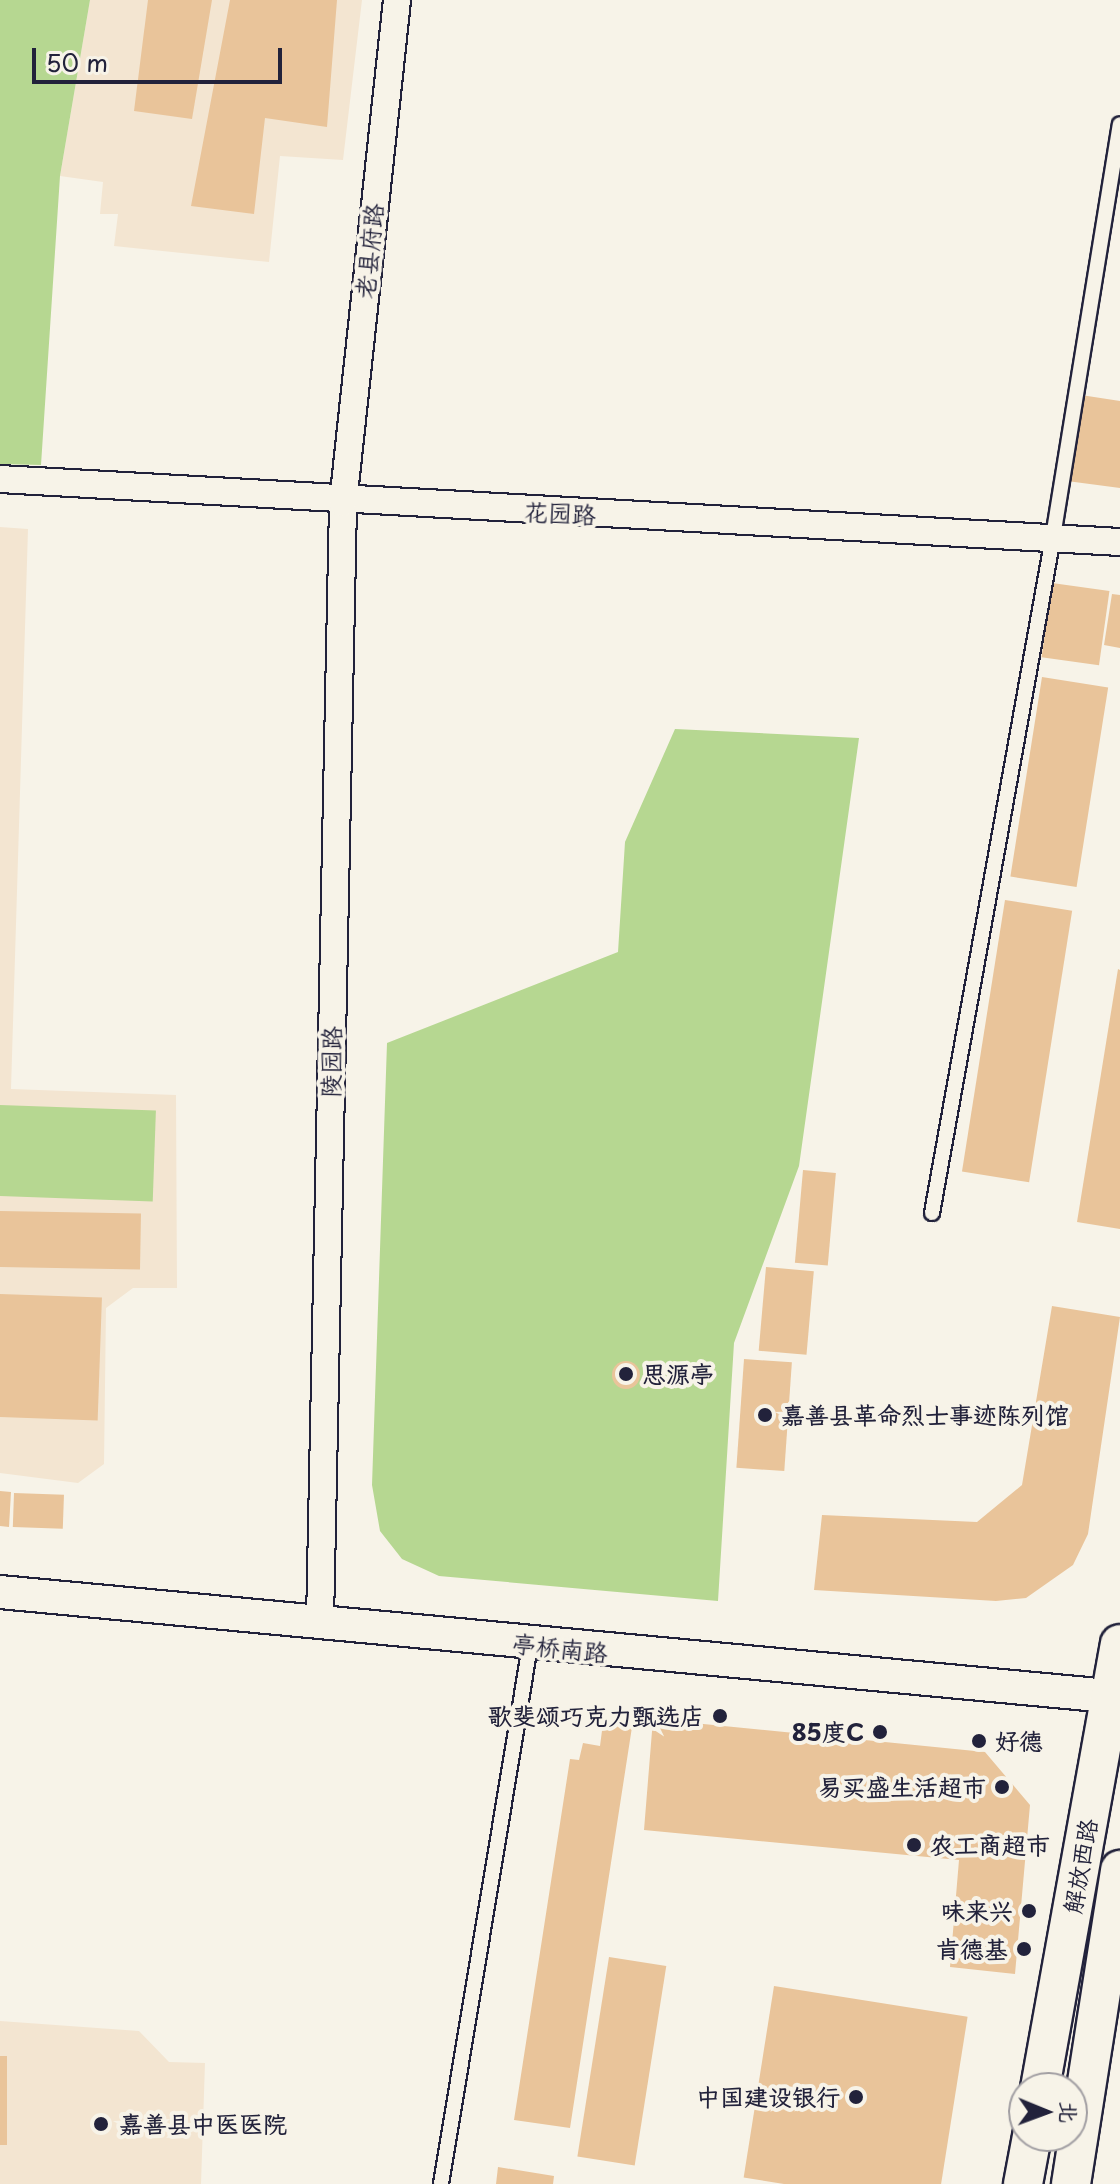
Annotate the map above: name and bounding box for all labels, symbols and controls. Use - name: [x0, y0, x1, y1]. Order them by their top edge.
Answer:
- scale bar: [36, 32, 286, 82]
- text: 50 m: [46, 44, 108, 80]
- street label: 老县府路: [350, 202, 388, 300]
- street label: 花园路: [523, 497, 597, 529]
- street label: 陵园路: [316, 1026, 346, 1098]
- place label: 思源亭: [642, 1360, 714, 1388]
- marker: 思源亭: [617, 1365, 635, 1383]
- place label: 嘉善县革命烈士事迹陈列馆: [781, 1401, 1069, 1429]
- marker: 嘉善县革命烈士事迹陈列馆: [756, 1406, 774, 1424]
- street label: 亭桥南路: [511, 1629, 609, 1667]
- place label: 歌斐颂巧克力甄选店: [488, 1702, 704, 1730]
- marker: 歌斐颂巧克力甄选店: [711, 1707, 729, 1725]
- place label: 85度C: [792, 1718, 864, 1746]
- marker: 85度C: [871, 1723, 889, 1741]
- place label: 好德: [995, 1727, 1043, 1755]
- marker: 好德: [970, 1732, 988, 1750]
- place label: 易买盛生活超市: [818, 1773, 986, 1801]
- marker: 易买盛生活超市: [993, 1778, 1011, 1796]
- street label: 解放西路: [1057, 1816, 1103, 1916]
- place label: 农工商超市: [930, 1831, 1050, 1859]
- marker: 农工商超市: [905, 1836, 923, 1854]
- place label: 味来兴: [941, 1897, 1013, 1925]
- marker: 味来兴: [1020, 1902, 1038, 1920]
- place label: 肯德基: [936, 1935, 1008, 1963]
- marker: 肯德基: [1015, 1940, 1033, 1958]
- north arrow: [1008, 2072, 1088, 2152]
- place label: 中国建设银行: [696, 2083, 840, 2111]
- marker: 中国建设银行: [847, 2088, 865, 2106]
- text: 北: [1054, 2101, 1087, 2124]
- place label: 嘉善县中医医院: [119, 2110, 287, 2138]
- marker: 嘉善县中医医院: [90, 2113, 112, 2135]

